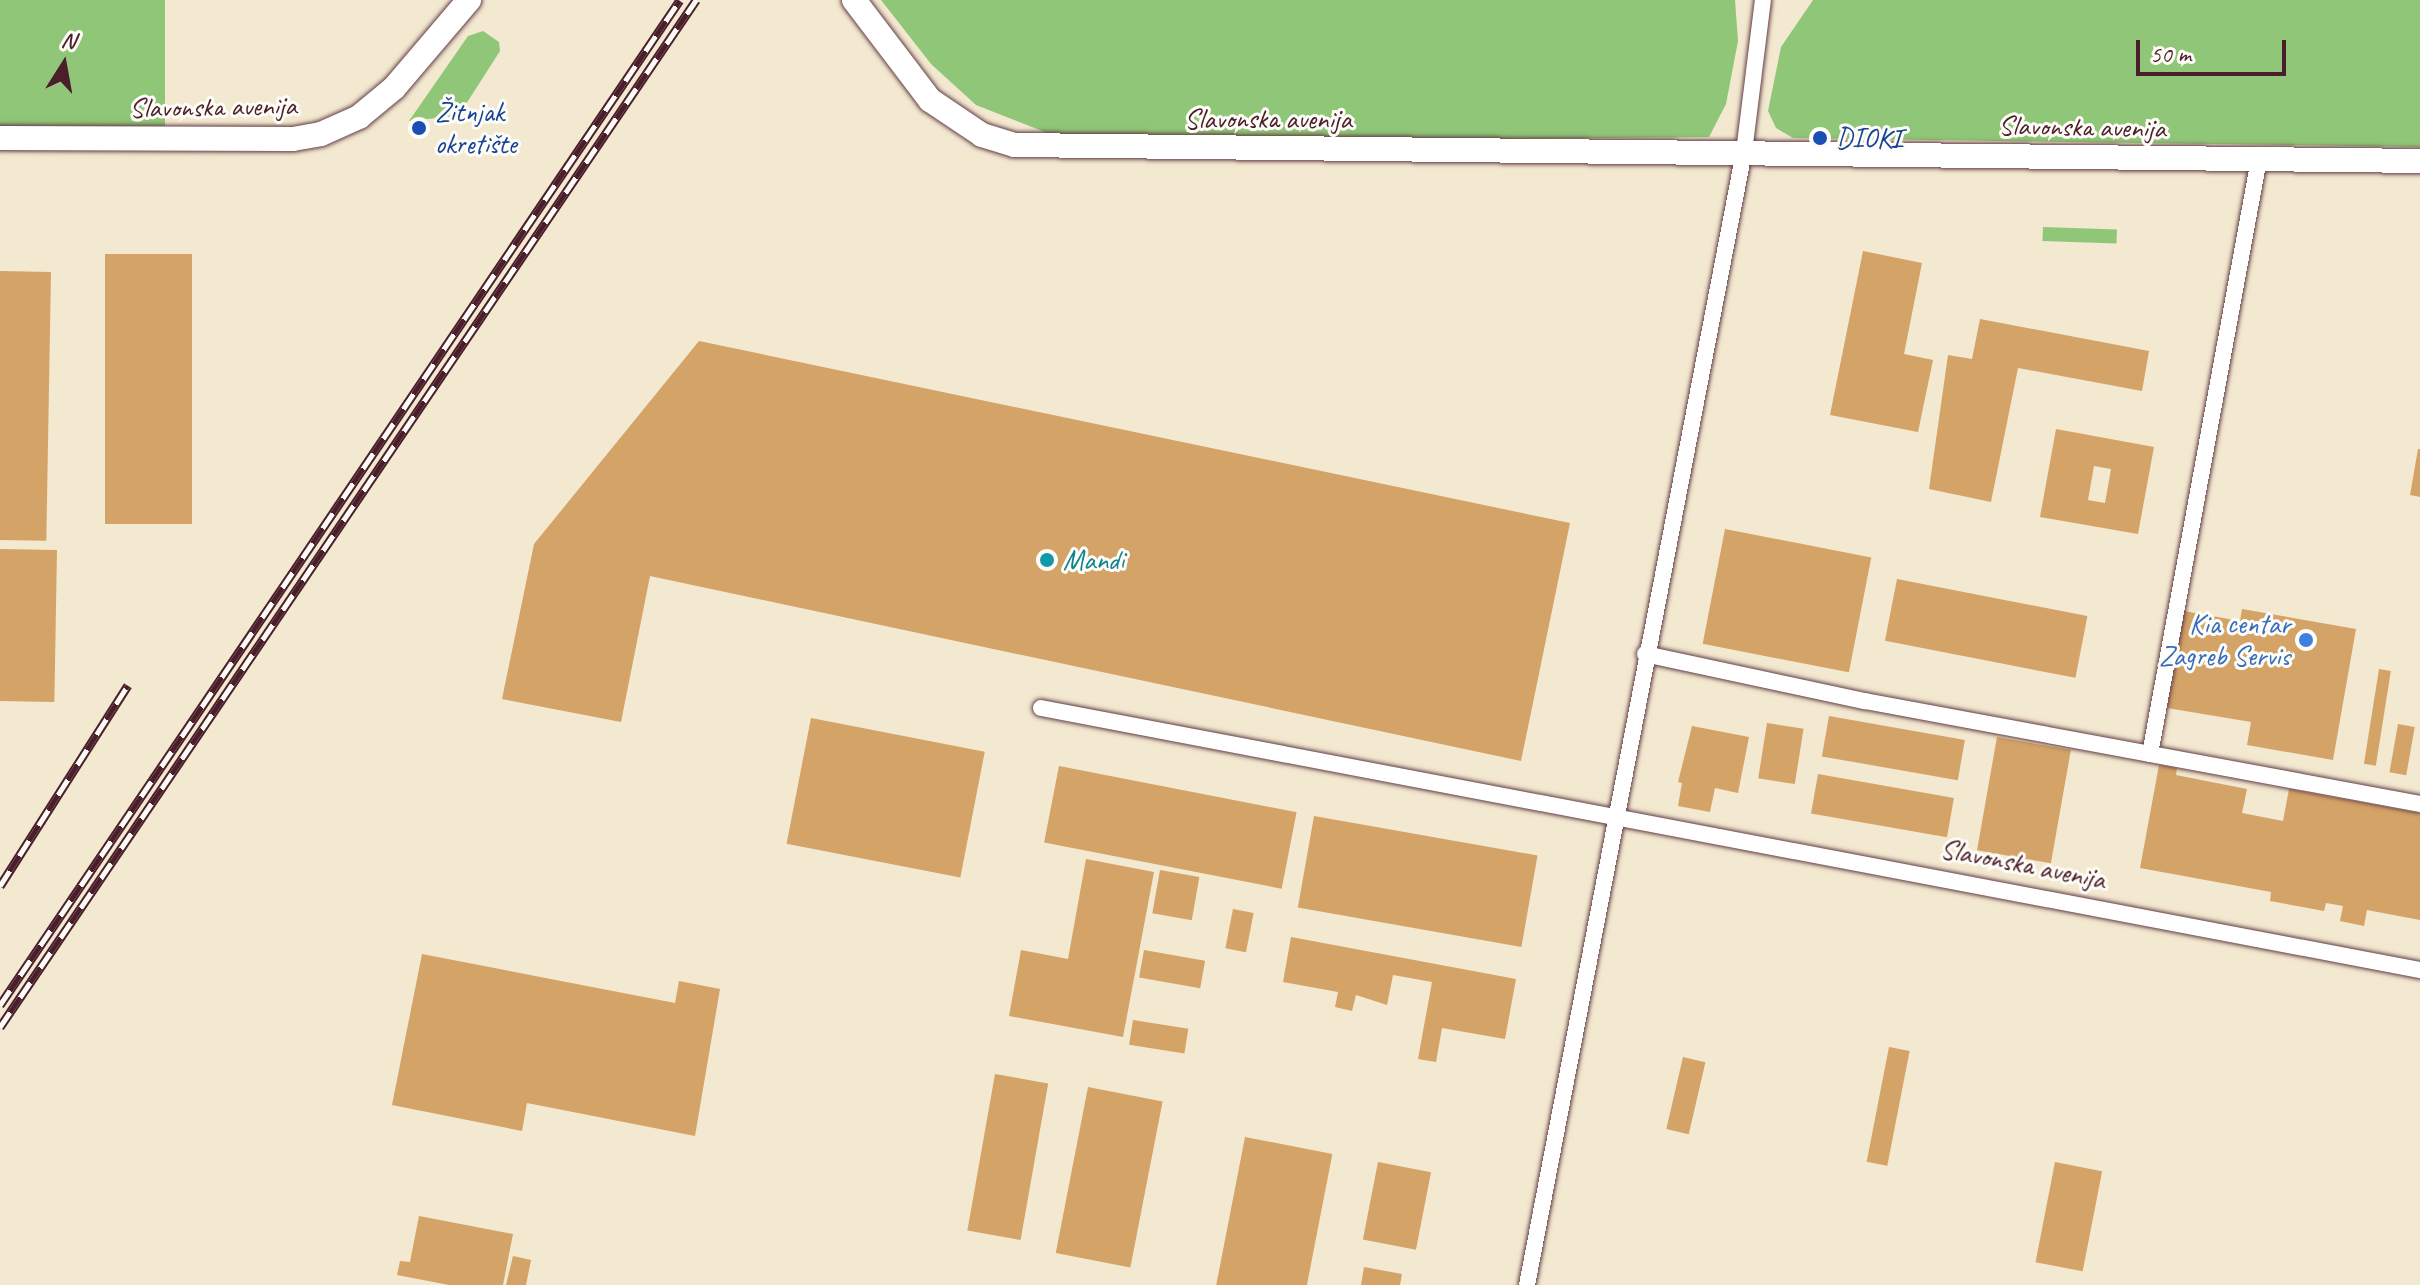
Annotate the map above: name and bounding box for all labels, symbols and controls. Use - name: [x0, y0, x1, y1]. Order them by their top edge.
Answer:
- north arrow: [24, 24, 104, 104]
- scale bar: [2140, 24, 2290, 74]
- text: N: [59, 25, 78, 55]
- text: 50 m: [2150, 39, 2191, 69]
- street label: Slavonska avenija: [129, 89, 297, 125]
- place label: Žitnjak okretište: [435, 95, 517, 161]
- street label: Slavonska avenija: [1185, 102, 1351, 136]
- street label: Slavonska avenija: [1998, 109, 2166, 145]
- marker: Žitnjak okretište: [410, 119, 428, 137]
- place label: DIOKI: [1836, 121, 1902, 155]
- marker: DIOKI: [1811, 129, 1829, 147]
- place label: Mandi: [1063, 543, 1124, 577]
- marker: Mandi: [1038, 551, 1056, 569]
- place label: Kia centar Zagreb Servis: [2159, 607, 2290, 673]
- marker: Kia centar Zagreb Servis: [2297, 631, 2315, 649]
- street label: Slavonska avenija: [1938, 832, 2108, 896]

